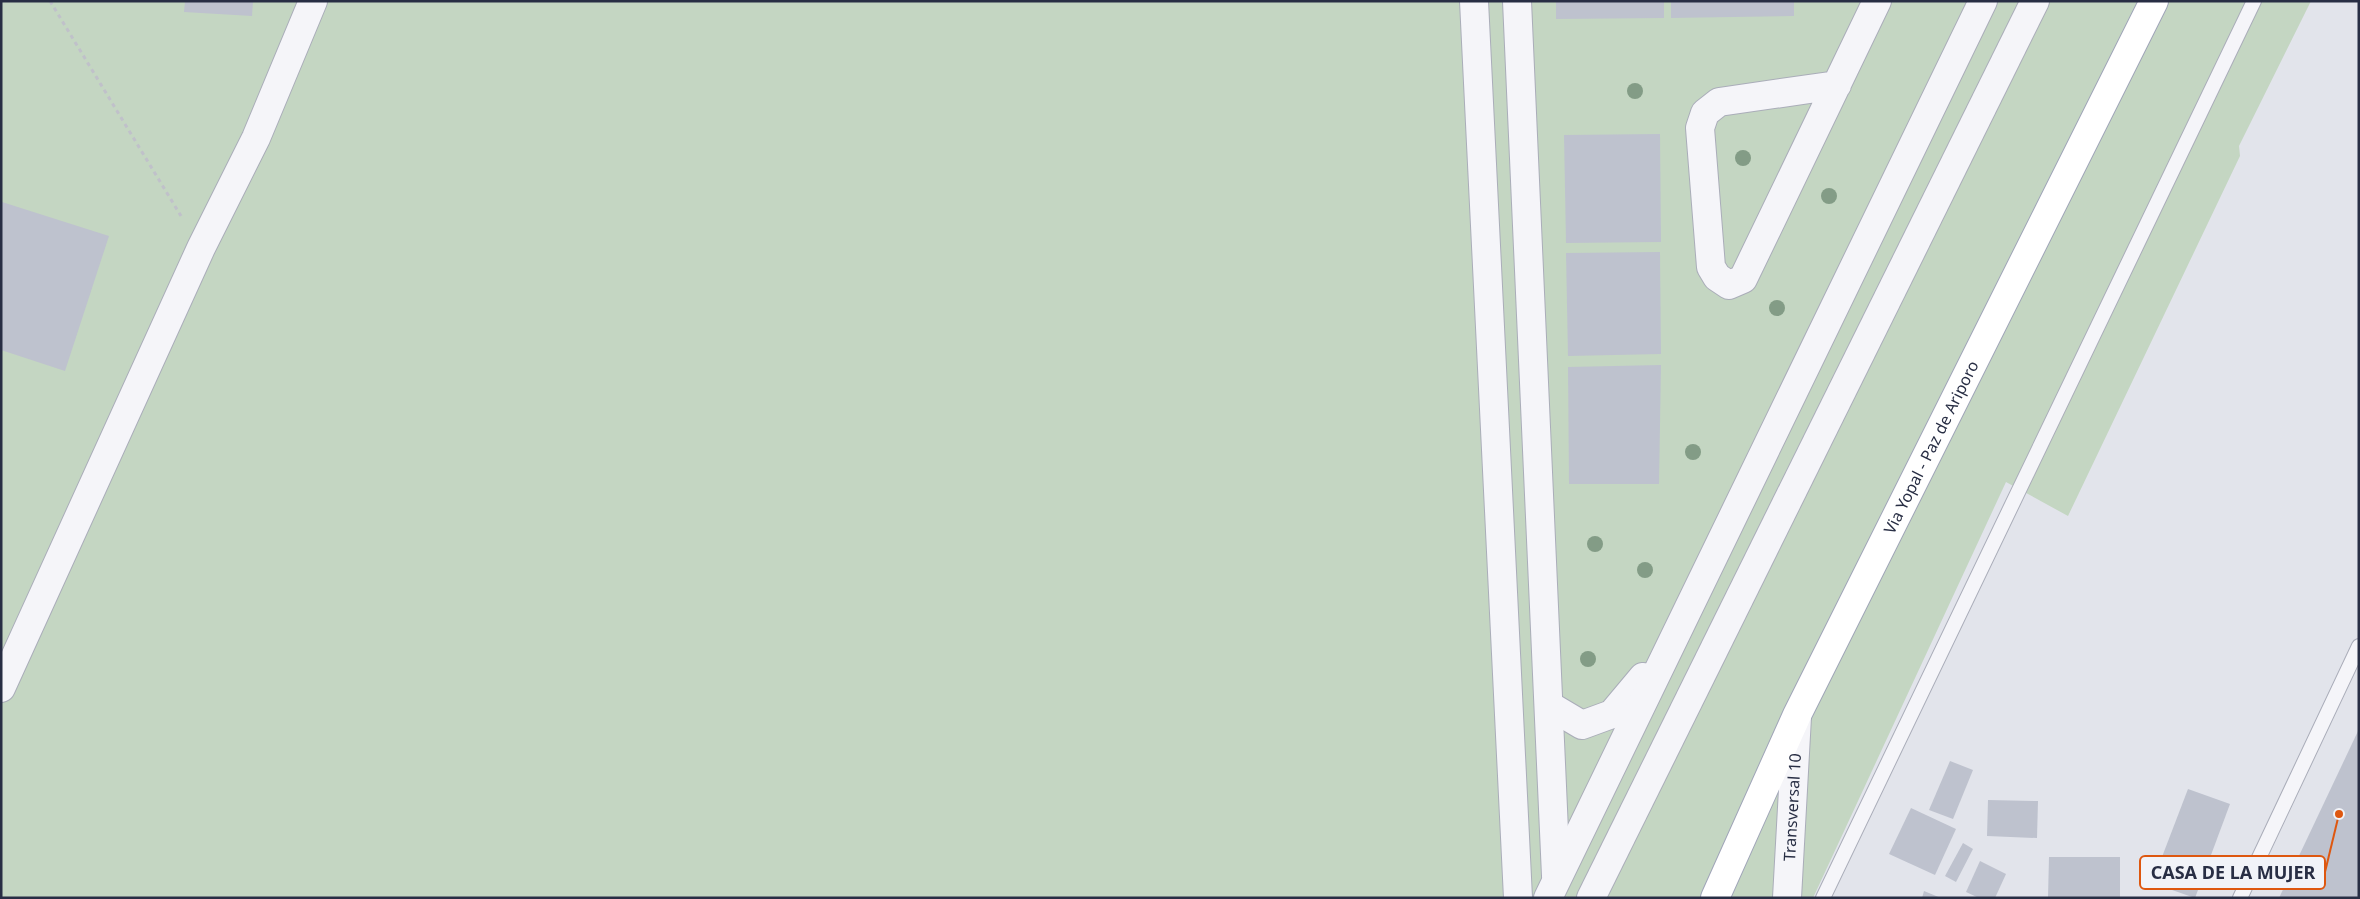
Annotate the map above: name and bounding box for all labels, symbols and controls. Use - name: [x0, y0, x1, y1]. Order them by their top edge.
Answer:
- street label: Via Yopal - Paz de Ariporo: [1878, 357, 1984, 538]
- street label: Transversal 10: [1778, 753, 1806, 862]
- callout: CASA DE LA MUJER: [2140, 856, 2325, 889]
- text: CASA DE LA MUJER: [2151, 860, 2315, 884]

